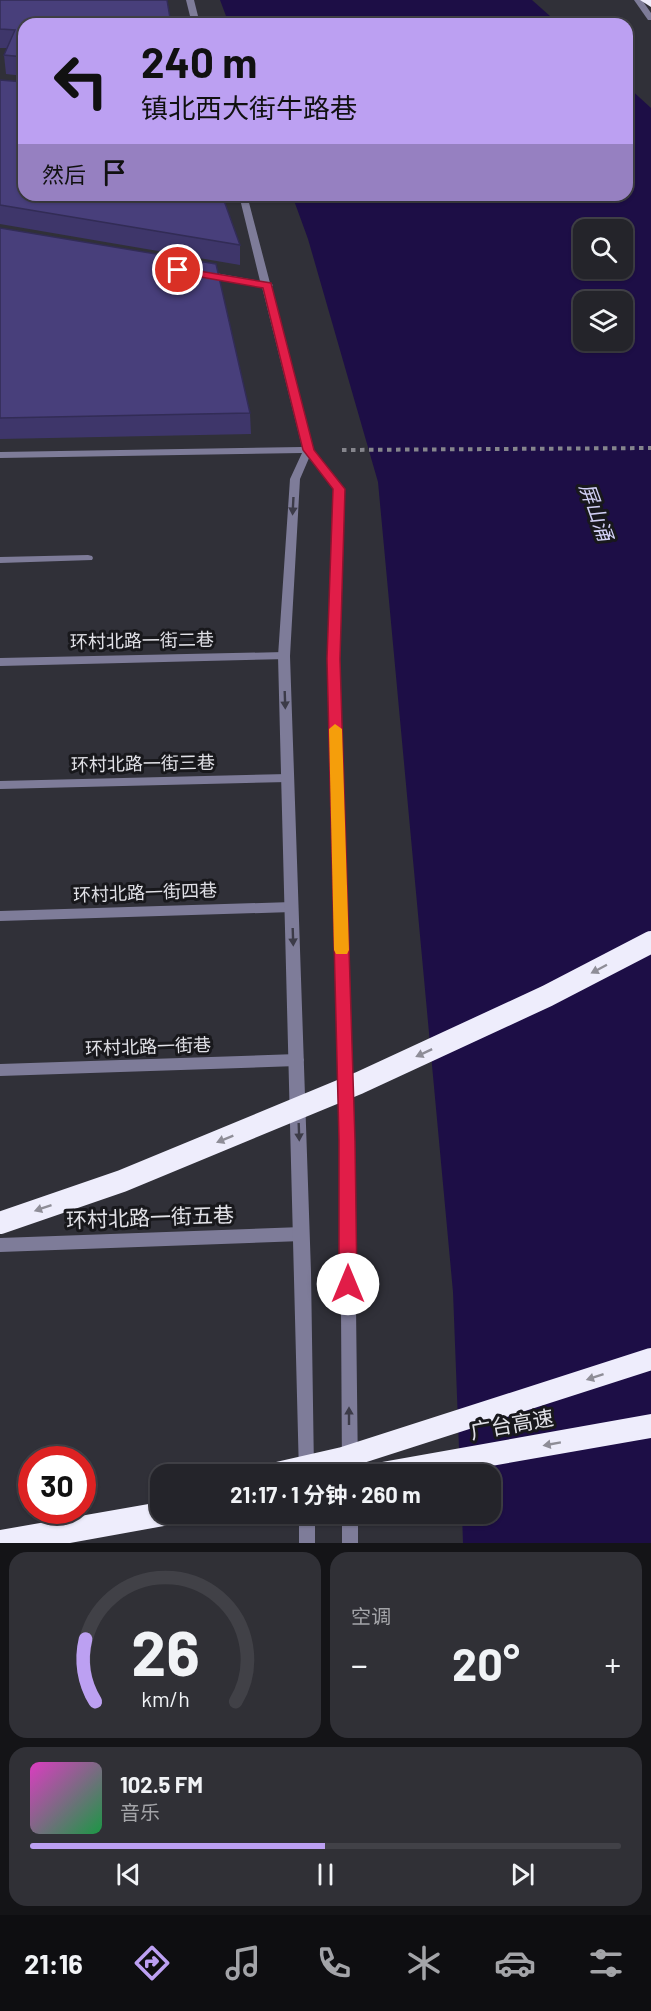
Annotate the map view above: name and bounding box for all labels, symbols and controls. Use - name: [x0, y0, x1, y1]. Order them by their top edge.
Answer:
- text: 240 m: [141, 36, 257, 86]
- icon: left: [42, 42, 120, 120]
- text: 镇北西大街牛路巷: [141, 91, 357, 123]
- icon: arrive: [98, 156, 131, 189]
- text: 然后: [42, 161, 86, 187]
- map controls: [573, 219, 633, 351]
- button: search: [573, 219, 633, 279]
- pin: [152, 244, 203, 295]
- icon: arrive: [161, 253, 194, 286]
- button: layers: [573, 291, 633, 351]
- water label: 屏山涌: [575, 479, 619, 546]
- one-way arrow: [289, 496, 298, 515]
- street label: 环村北路一街二巷: [70, 628, 214, 652]
- one-way arrow: [281, 691, 290, 710]
- street label: 环村北路一街三巷: [71, 751, 215, 775]
- street label: 环村北路一街四巷: [73, 878, 217, 906]
- one-way arrow: [288, 928, 297, 947]
- one-way arrow: [591, 964, 608, 974]
- street label: 环村北路一街巷: [85, 1033, 211, 1059]
- one-way arrow: [415, 1049, 432, 1058]
- one-way arrow: [294, 1123, 303, 1142]
- one-way arrow: [216, 1135, 234, 1144]
- street label: 环村北路一街五巷: [66, 1201, 234, 1232]
- one-way arrow: [34, 1204, 52, 1214]
- position arrow: [316, 1252, 380, 1316]
- one-way arrow: [586, 1373, 604, 1383]
- street label: 广台高速: [468, 1404, 555, 1443]
- one-way arrow: [344, 1407, 354, 1426]
- one-way arrow: [542, 1440, 561, 1449]
- speed limit sign: 30: [18, 1446, 96, 1524]
- text: 21:17 · 1 分钟 · 260 m: [230, 1481, 421, 1507]
- text: 空调: [351, 1604, 391, 1628]
- text: 26: [131, 1614, 199, 1688]
- text: 20°: [452, 1636, 520, 1690]
- text: −: [351, 1644, 368, 1684]
- text: +: [605, 1644, 621, 1684]
- text: km/h: [141, 1686, 189, 1711]
- text: 102.5 FM: [120, 1771, 203, 1797]
- text: 音乐: [120, 1800, 160, 1824]
- icon: previous: [112, 1858, 145, 1891]
- icon: pause: [309, 1858, 342, 1891]
- icon: next: [506, 1858, 539, 1891]
- icon: directions: [131, 1942, 173, 1984]
- icon: music: [222, 1942, 264, 1984]
- icon: phone: [313, 1942, 355, 1984]
- icon: climate: [403, 1942, 445, 1984]
- icon: car: [494, 1942, 536, 1984]
- icon: filters: [585, 1942, 627, 1984]
- text: 21:16: [24, 1947, 83, 1979]

